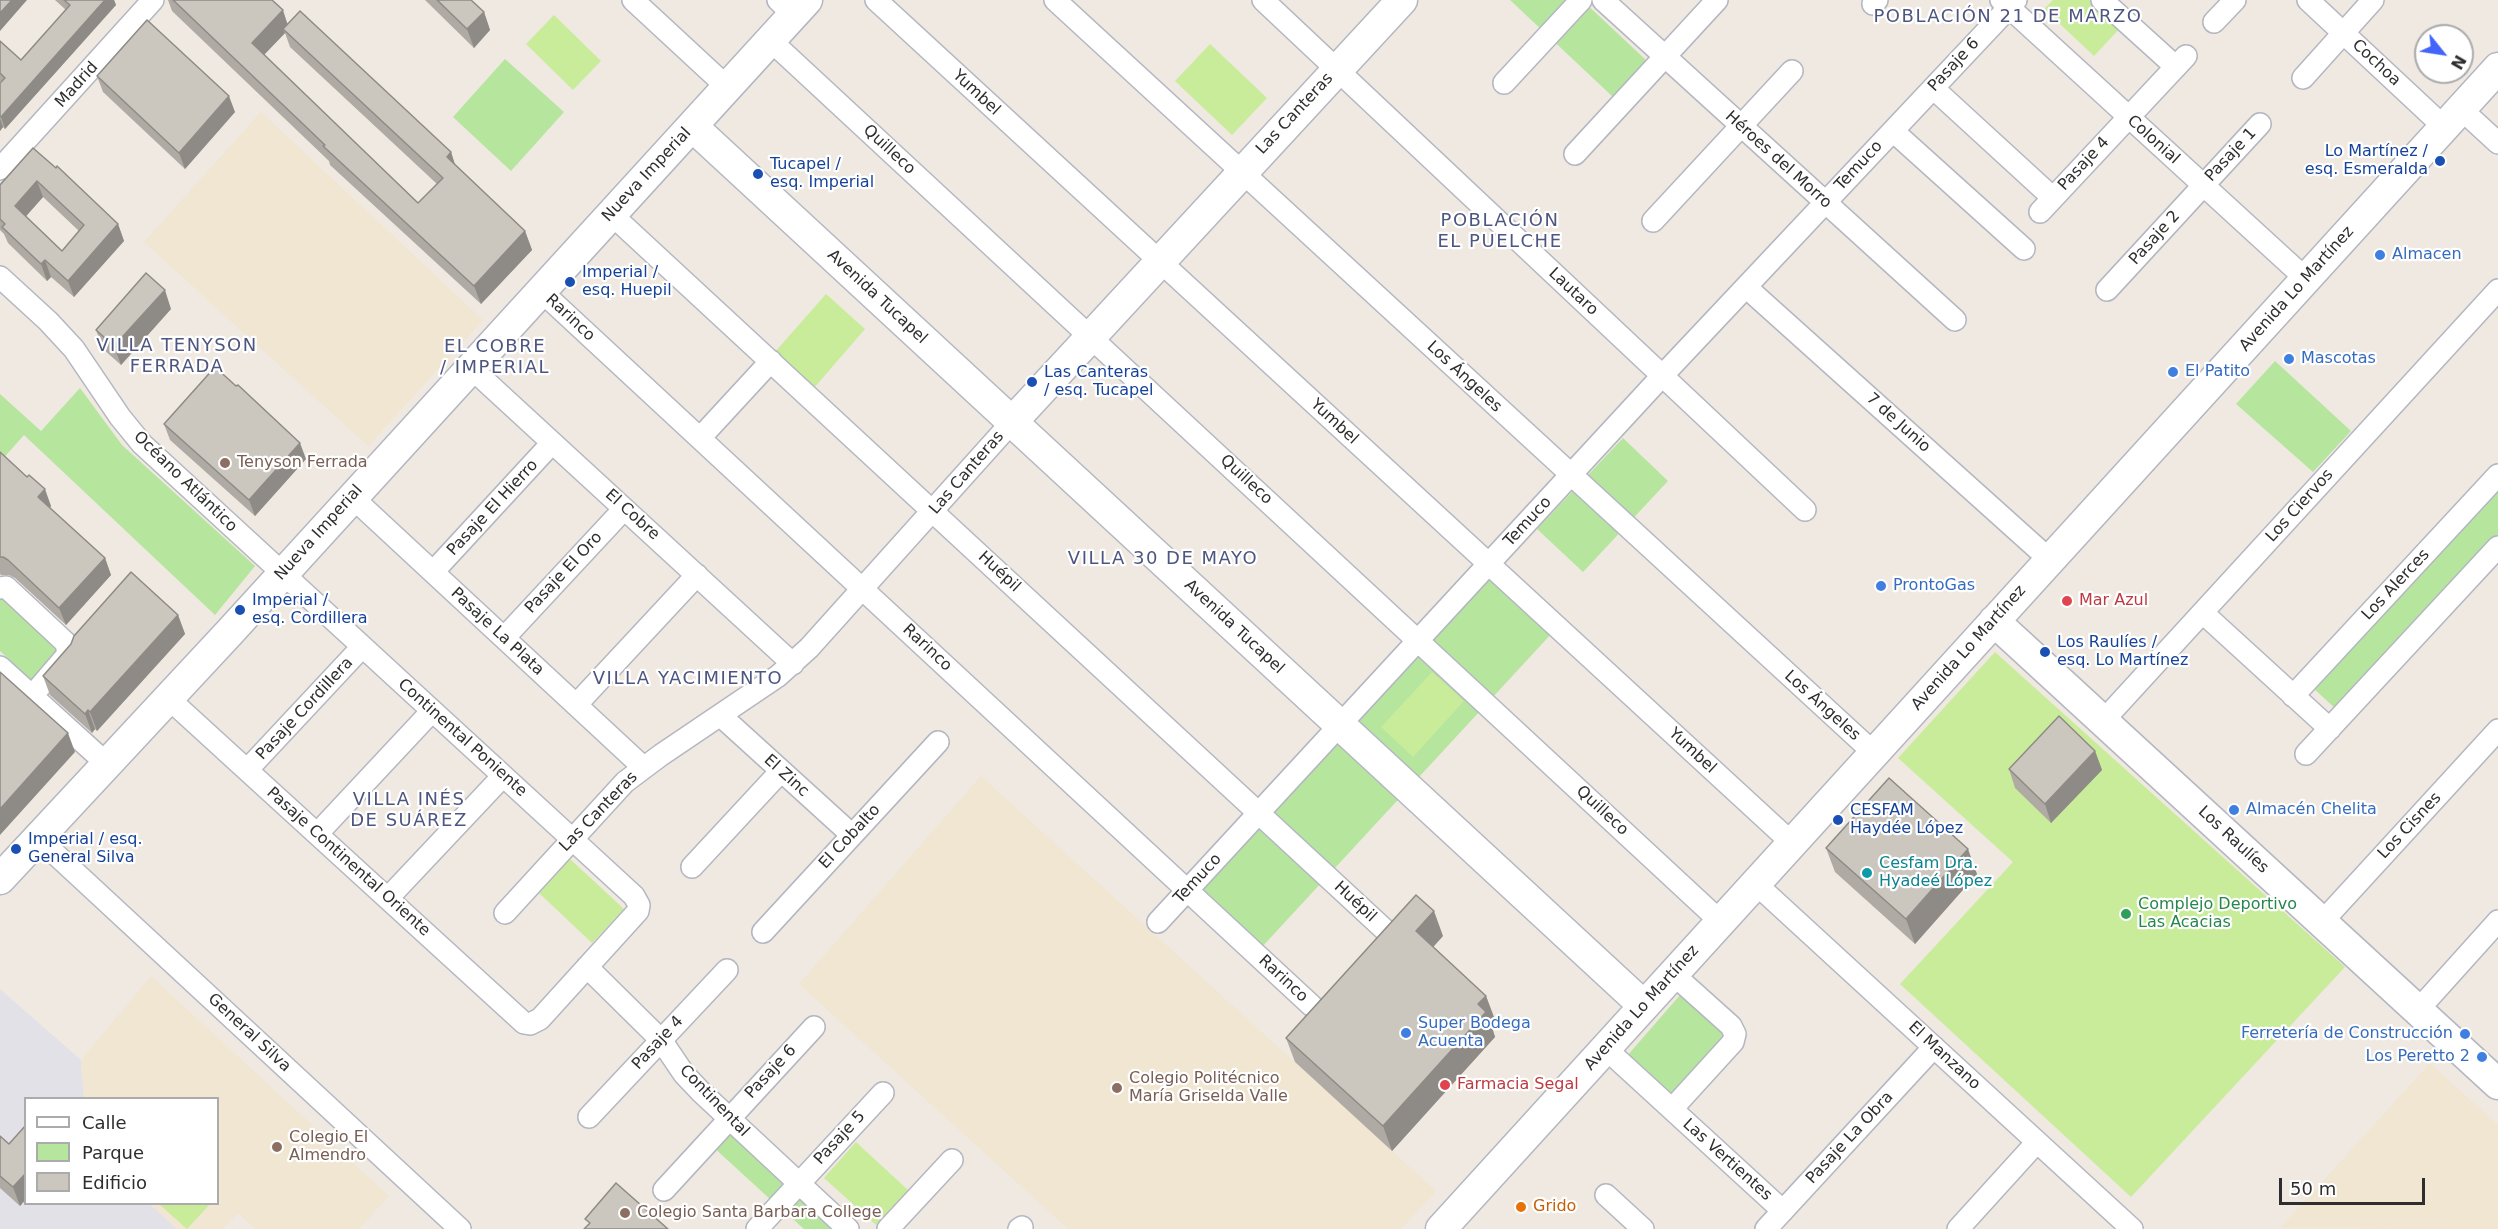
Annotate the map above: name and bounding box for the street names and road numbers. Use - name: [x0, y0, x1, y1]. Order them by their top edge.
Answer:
- street label: Pasaje 6: [1924, 34, 1984, 96]
- street label: Cochoa: [2348, 36, 2404, 90]
- street label: Madrid: [51, 58, 103, 112]
- street label: Yumbel: [948, 66, 1004, 120]
- street label: Las Canteras: [1252, 69, 1338, 159]
- street label: Héroes del Morro: [1721, 107, 1835, 213]
- street label: Colonial: [2123, 111, 2183, 169]
- street label: Quilleco: [859, 121, 919, 179]
- street label: Nueva Imperial: [598, 124, 696, 226]
- street label: Pasaje 1: [2201, 124, 2261, 186]
- street label: Pasaje 4: [2054, 133, 2114, 195]
- street label: Temuco: [1831, 137, 1887, 195]
- street label: Pasaje 2: [2126, 207, 2184, 269]
- street label: Avenida Lo Martínez: [2236, 222, 2358, 356]
- street label: Avenida Tucapel: [823, 246, 931, 348]
- street label: Lautaro: [1544, 264, 1602, 320]
- street label: Rarinco: [541, 290, 599, 346]
- street label: Los Ángeles: [1423, 337, 1505, 417]
- street label: 7 de Junio: [1862, 389, 1934, 457]
- street label: Yumbel: [1306, 395, 1362, 449]
- street label: Las Canteras: [926, 427, 1008, 519]
- street label: Océano Atlántico: [129, 428, 241, 536]
- street label: Quilleco: [1216, 451, 1276, 509]
- street label: Pasaje El Hierro: [444, 456, 542, 560]
- street label: Los Ciervos: [2262, 466, 2338, 546]
- street label: Nueva Imperial: [271, 481, 367, 585]
- street label: El Cobre: [601, 486, 663, 544]
- street label: Temuco: [1500, 493, 1556, 551]
- street label: Pasaje El Oro: [521, 528, 607, 618]
- street label: Los Alerces: [2358, 545, 2434, 625]
- street label: Huépil: [974, 548, 1024, 596]
- street label: Avenida Tucapel: [1180, 576, 1288, 678]
- street label: Avenida Lo Martínez: [1908, 581, 2030, 715]
- street label: Pasaje La Plata: [447, 584, 547, 680]
- street label: Rarinco: [898, 620, 956, 676]
- street label: Pasaje Cordillera: [253, 654, 357, 764]
- street label: Los Ángeles: [1780, 667, 1864, 745]
- street label: Continental Poniente: [393, 675, 531, 801]
- street label: Yumbel: [1664, 724, 1720, 778]
- street label: El Zinc: [760, 751, 812, 801]
- street label: Las Canteras: [556, 768, 642, 856]
- street label: Quilleco: [1572, 782, 1632, 840]
- street label: Pasaje Continental Oriente: [262, 783, 434, 941]
- street label: Los Cisnes: [2374, 789, 2446, 863]
- street label: El Cobalto: [815, 801, 885, 873]
- street label: Los Raulíes: [2194, 802, 2272, 878]
- street label: Temuco: [1170, 850, 1226, 908]
- street label: Huépil: [1330, 878, 1380, 926]
- street label: Avenida Lo Martínez: [1581, 941, 1703, 1075]
- street label: Rarinco: [1254, 951, 1312, 1007]
- street label: General Silva: [204, 990, 294, 1076]
- street label: Pasaje 4: [628, 1012, 688, 1074]
- street label: El Manzano: [1904, 1018, 1984, 1094]
- street label: Pasaje 6: [741, 1041, 801, 1103]
- street label: Continental: [675, 1061, 753, 1141]
- street label: Pasaje La Obra: [1802, 1088, 1898, 1188]
- street label: Pasaje 5: [810, 1107, 870, 1169]
- street label: Las Vertientes: [1678, 1115, 1776, 1205]

